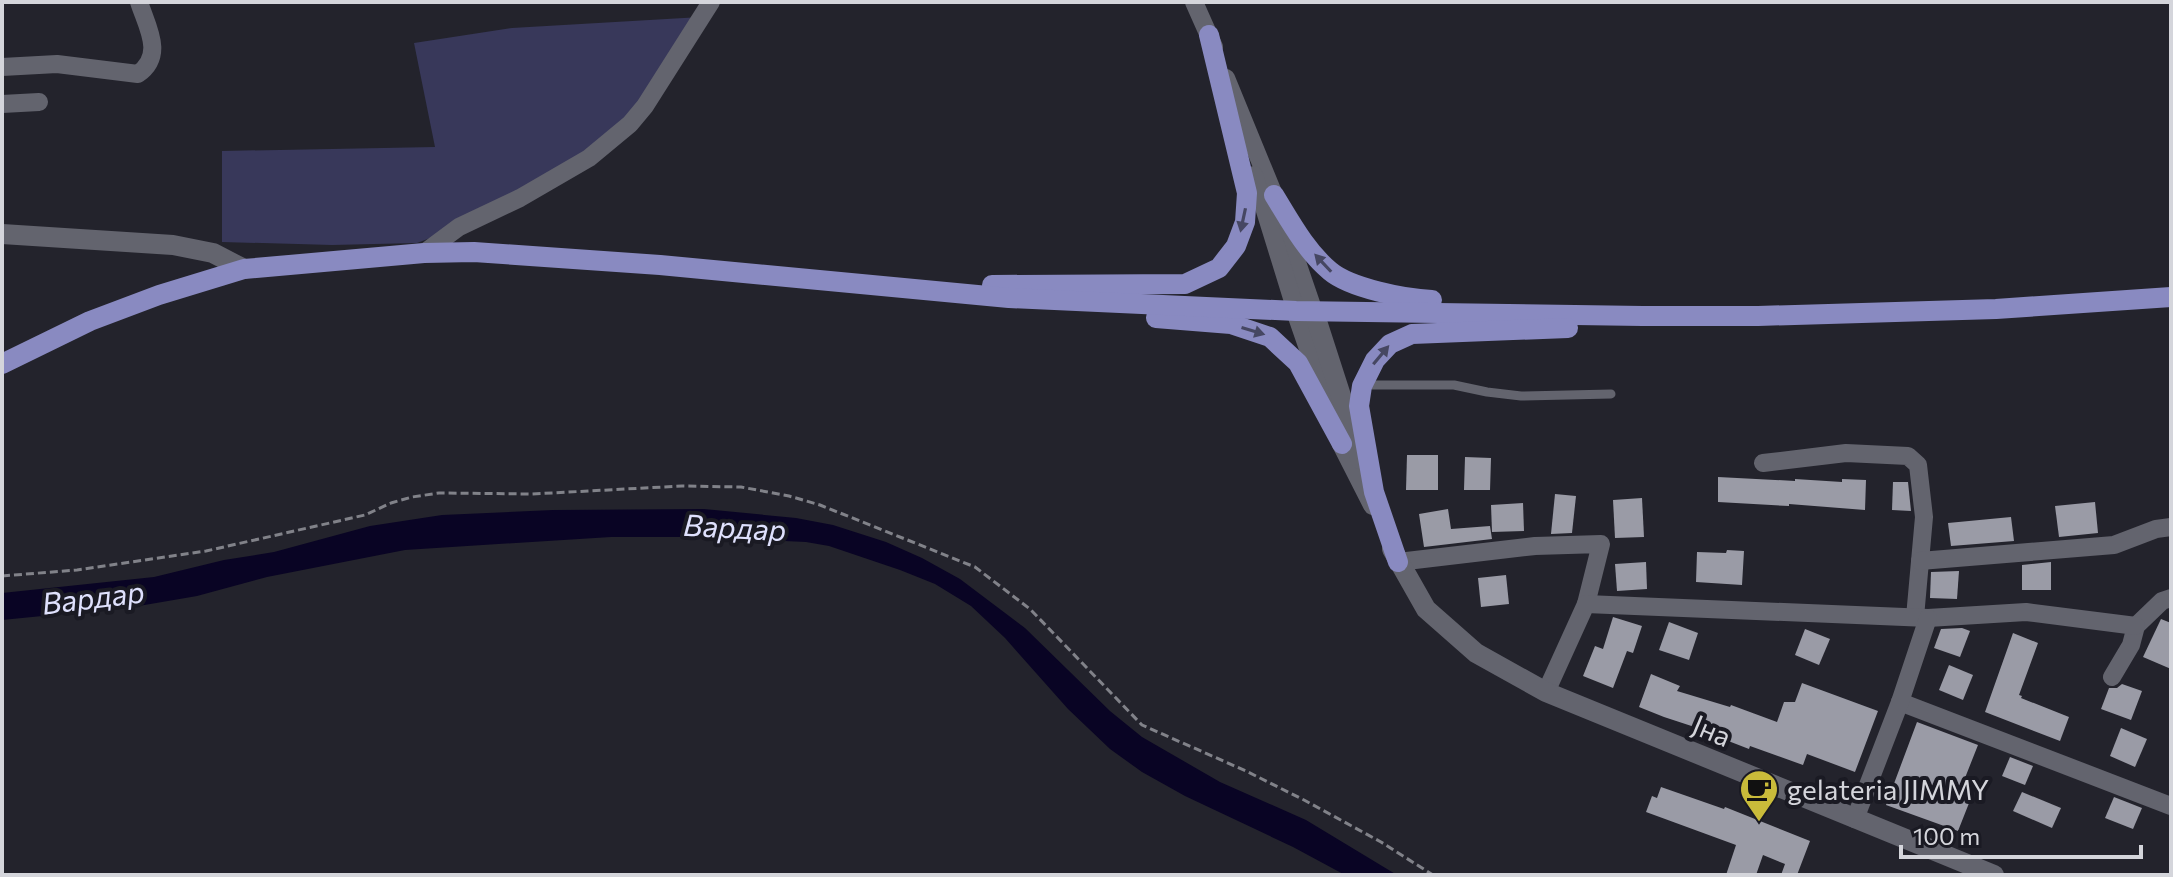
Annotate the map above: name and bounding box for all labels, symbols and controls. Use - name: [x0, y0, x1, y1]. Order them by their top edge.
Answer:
- one-way arrow: [1237, 207, 1249, 232]
- one-way arrow: [1314, 254, 1332, 273]
- one-way arrow: [1241, 325, 1265, 338]
- one-way arrow: [1372, 346, 1389, 366]
- water label: Вардар: [683, 505, 787, 547]
- water label: Вардар: [40, 571, 146, 621]
- street label: Јна: [1688, 707, 1736, 753]
- cafe icon: gelateria JIMMY: [1738, 768, 1780, 823]
- place label: gelateria JIMMY: [1787, 772, 1989, 806]
- scale bar: [1901, 809, 2141, 859]
- text: 100 m: [1913, 821, 1980, 850]

